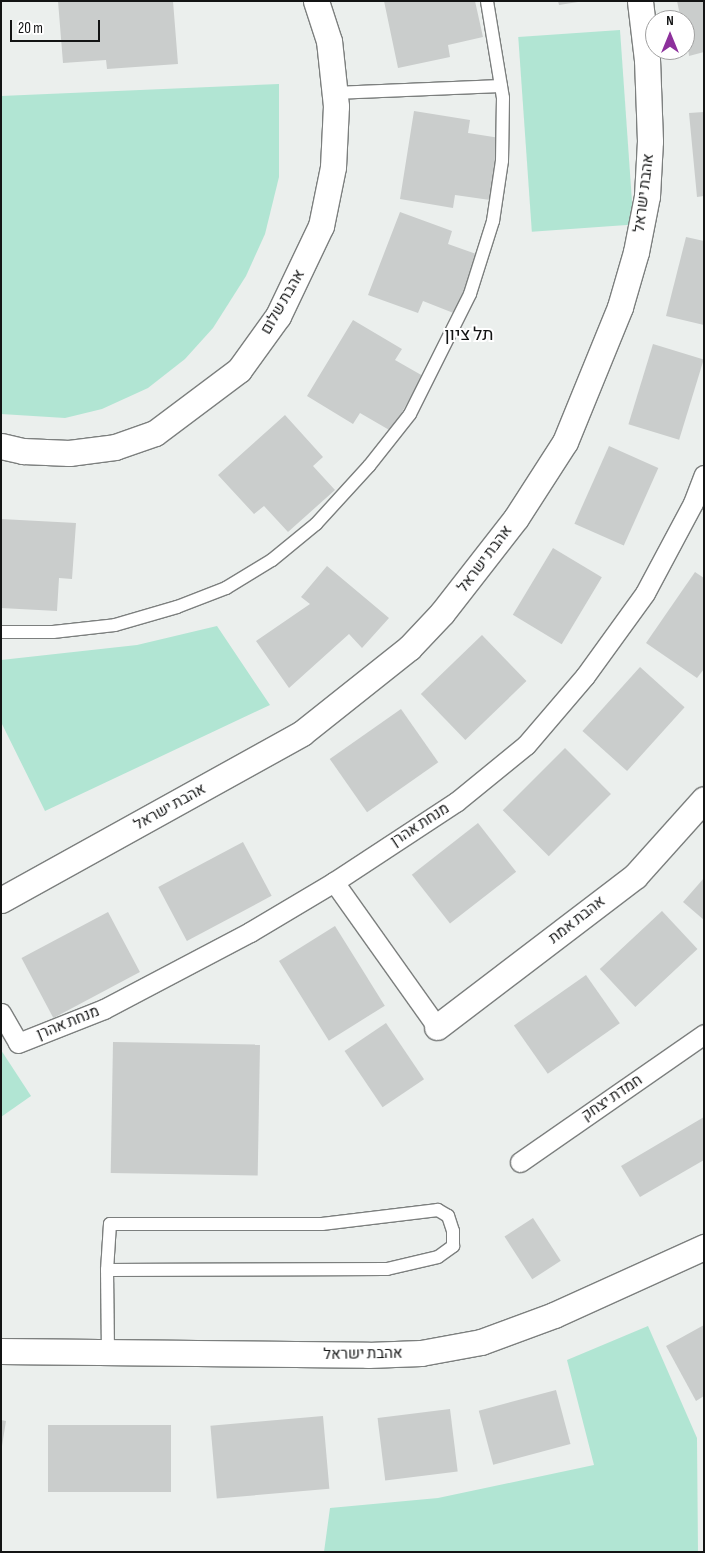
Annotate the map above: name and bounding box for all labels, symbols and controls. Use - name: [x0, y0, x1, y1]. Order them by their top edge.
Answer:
- scale bar: [12, 10, 102, 42]
- north arrow: [645, 10, 695, 60]
- text: N: [666, 12, 674, 29]
- text: 20 m: [18, 19, 43, 38]
- street label: אהבת ישראל: [630, 153, 658, 233]
- street label: אהבת שלום: [257, 266, 309, 338]
- district label: תל ציון: [444, 324, 494, 346]
- street label: אהבת ישראל: [454, 522, 516, 596]
- street label: אהבת ישראל: [131, 780, 209, 834]
- street label: מנחת אהרן: [387, 799, 453, 851]
- street label: אהבת אמת: [545, 892, 609, 948]
- street label: מנחת אהרן: [34, 1002, 102, 1044]
- street label: חמדת יצחק: [578, 1071, 646, 1125]
- street label: אהבת ישראל: [323, 1344, 403, 1364]

